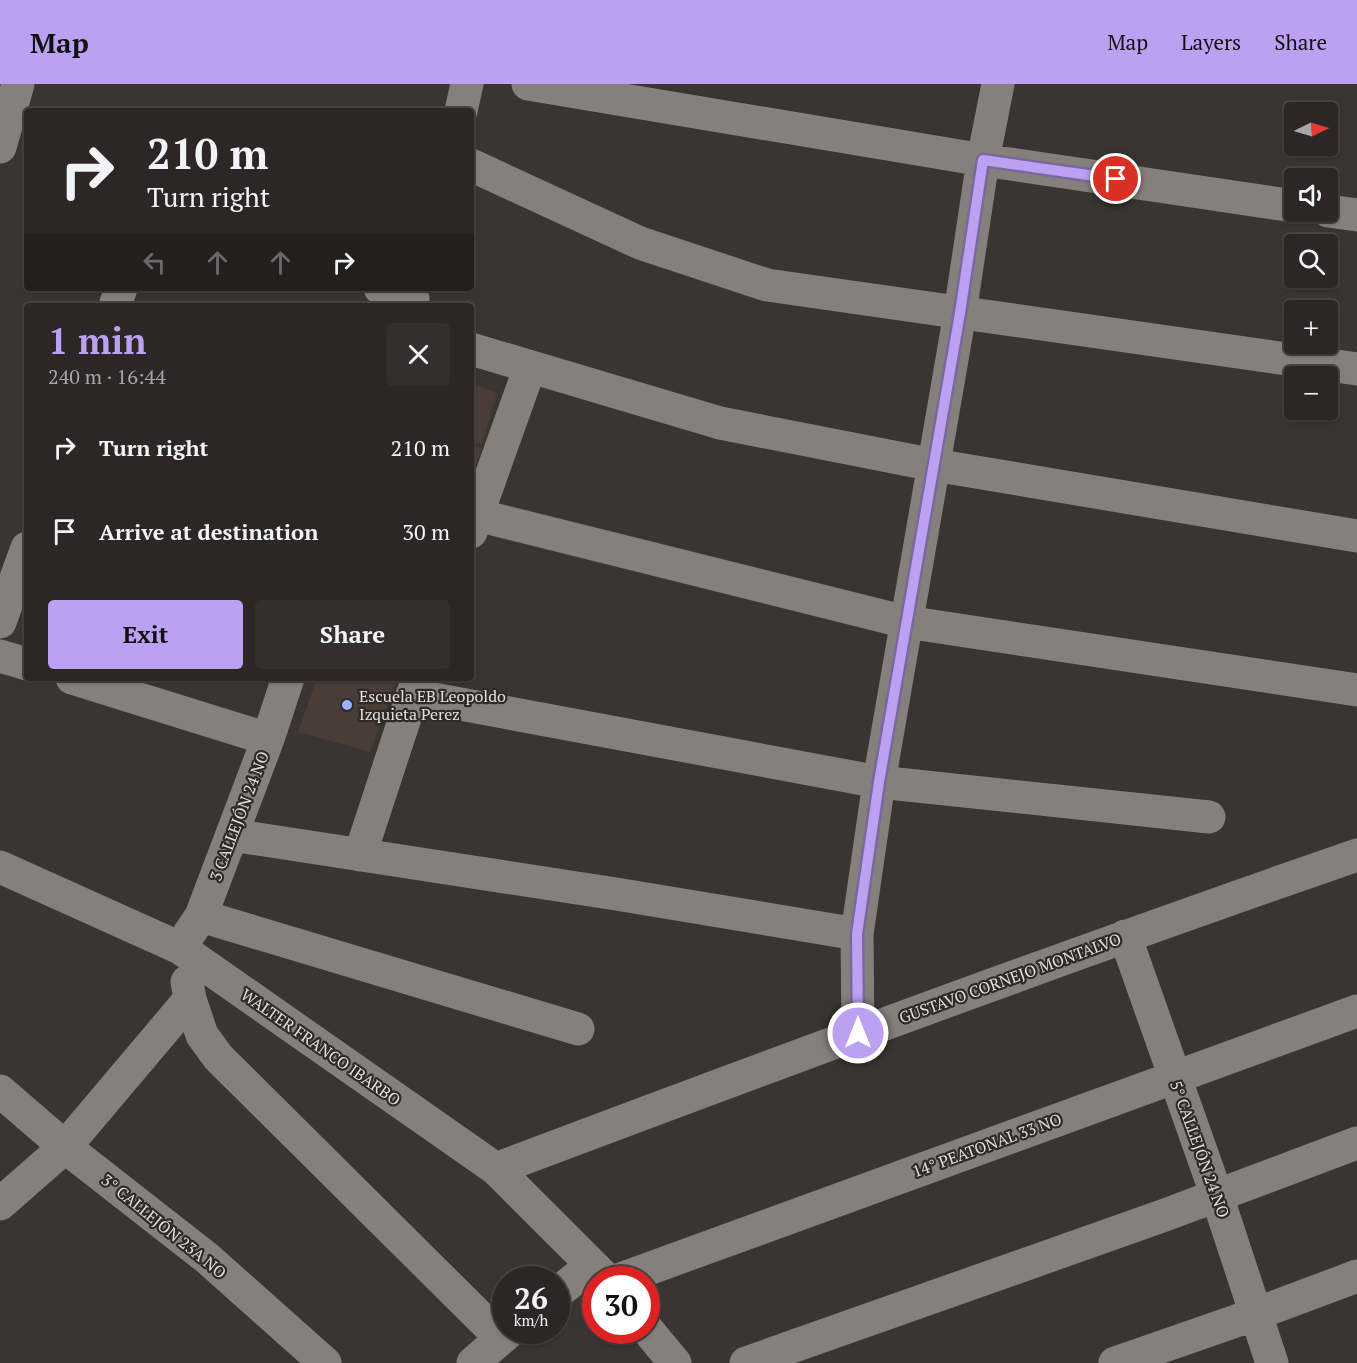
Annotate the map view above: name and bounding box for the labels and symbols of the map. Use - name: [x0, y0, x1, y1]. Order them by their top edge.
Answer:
- north arrow: [1284, 102, 1338, 156]
- pin: [1090, 153, 1141, 204]
- place label: Escuela EB Leopoldo Izquieta Perez: [359, 685, 506, 725]
- marker: Escuela EB Leopoldo Izquieta Perez: [340, 698, 354, 712]
- street label: 3 CALLEJÓN 24 NO: [204, 748, 274, 884]
- street label: GUSTAVO CORNEJO MONTALVO: [896, 928, 1124, 1028]
- street label: WALTER FRANCO IBARBO: [237, 983, 405, 1111]
- position arrow: [826, 1001, 890, 1065]
- street label: 5° CALLEJÓN 24 NO: [1165, 1077, 1235, 1221]
- street label: 14° PEATONAL 33 NO: [909, 1108, 1065, 1182]
- street label: 3° CALLEJÓN 23A NO: [97, 1169, 231, 1283]
- speed limit sign: 30: [582, 1266, 660, 1344]

